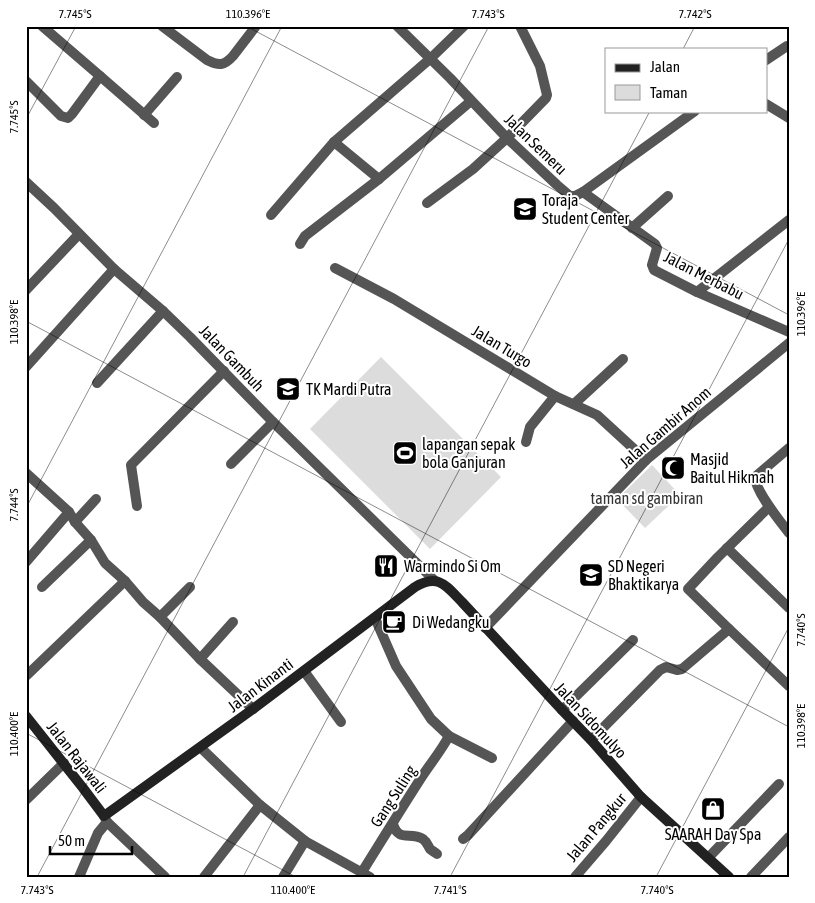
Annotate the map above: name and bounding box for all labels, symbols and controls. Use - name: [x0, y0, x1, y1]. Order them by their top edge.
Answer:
- text: 7.745°S: [58, 7, 92, 21]
- text: 110.396°E: [226, 7, 270, 21]
- text: 7.743°S: [471, 7, 505, 21]
- text: 7.742°S: [678, 7, 712, 21]
- legend: [605, 48, 768, 112]
- text: Jalan: [650, 58, 680, 75]
- text: Taman: [650, 84, 688, 101]
- text: 7.745°S: [7, 100, 21, 134]
- street label: Jalan Semeru: [501, 110, 571, 178]
- place label: Toraja Student Center: [542, 191, 629, 227]
- school or university icon: Toraja Student Center: [512, 196, 538, 222]
- street label: Jalan Merbabu: [661, 247, 747, 303]
- text: 110.396°E: [794, 292, 808, 336]
- text: 110.398°E: [7, 300, 21, 344]
- street label: Jalan Gambuh: [196, 321, 268, 395]
- street label: Jalan Turgo: [468, 321, 535, 372]
- school or university icon: TK Mardi Putra: [275, 376, 301, 402]
- place label: TK Mardi Putra: [306, 380, 391, 398]
- street label: Jalan Gambir Anom: [616, 383, 714, 471]
- place label: lapangan sepak bola Ganjuran: [422, 435, 515, 472]
- sports icon: lapangan sepak bola Ganjuran: [392, 440, 418, 466]
- place label: Masjid Baitul Hikmah: [690, 450, 774, 486]
- mosque icon: Masjid Baitul Hikmah: [660, 455, 686, 481]
- text: 7.744°S: [7, 488, 21, 522]
- park label: taman sd gambiran: [591, 489, 703, 508]
- restaurant icon: Warmindo Si Om: [373, 553, 399, 579]
- place label: Warmindo Si Om: [404, 557, 501, 575]
- place label: SD Negeri Bhaktikarya: [608, 557, 679, 594]
- school or university icon: SD Negeri Bhaktikarya: [578, 562, 604, 588]
- cafe icon: Di Wedangku: [381, 609, 407, 635]
- place label: Di Wedangku: [412, 613, 490, 632]
- text: 7.740°S: [794, 613, 808, 647]
- street label: Jalan Kinanti: [224, 655, 296, 715]
- street label: Jalan Sidomulyo: [551, 678, 631, 762]
- text: 110.398°E: [794, 704, 808, 748]
- text: 110.400°E: [7, 712, 21, 756]
- street label: Jalan Rajawali: [43, 718, 110, 797]
- street label: Gang Suling: [366, 762, 420, 831]
- street label: Jalan Pangkur: [562, 789, 631, 865]
- shop icon: SAARAH Day Spa: [700, 796, 726, 822]
- scale bar: [50, 823, 132, 855]
- place label: SAARAH Day Spa: [665, 825, 761, 844]
- text: 50 m: [58, 832, 85, 849]
- text: 7.743°S: [20, 883, 54, 897]
- text: 110.400°E: [271, 883, 315, 897]
- text: 7.741°S: [433, 883, 467, 897]
- text: 7.740°S: [640, 883, 674, 897]

